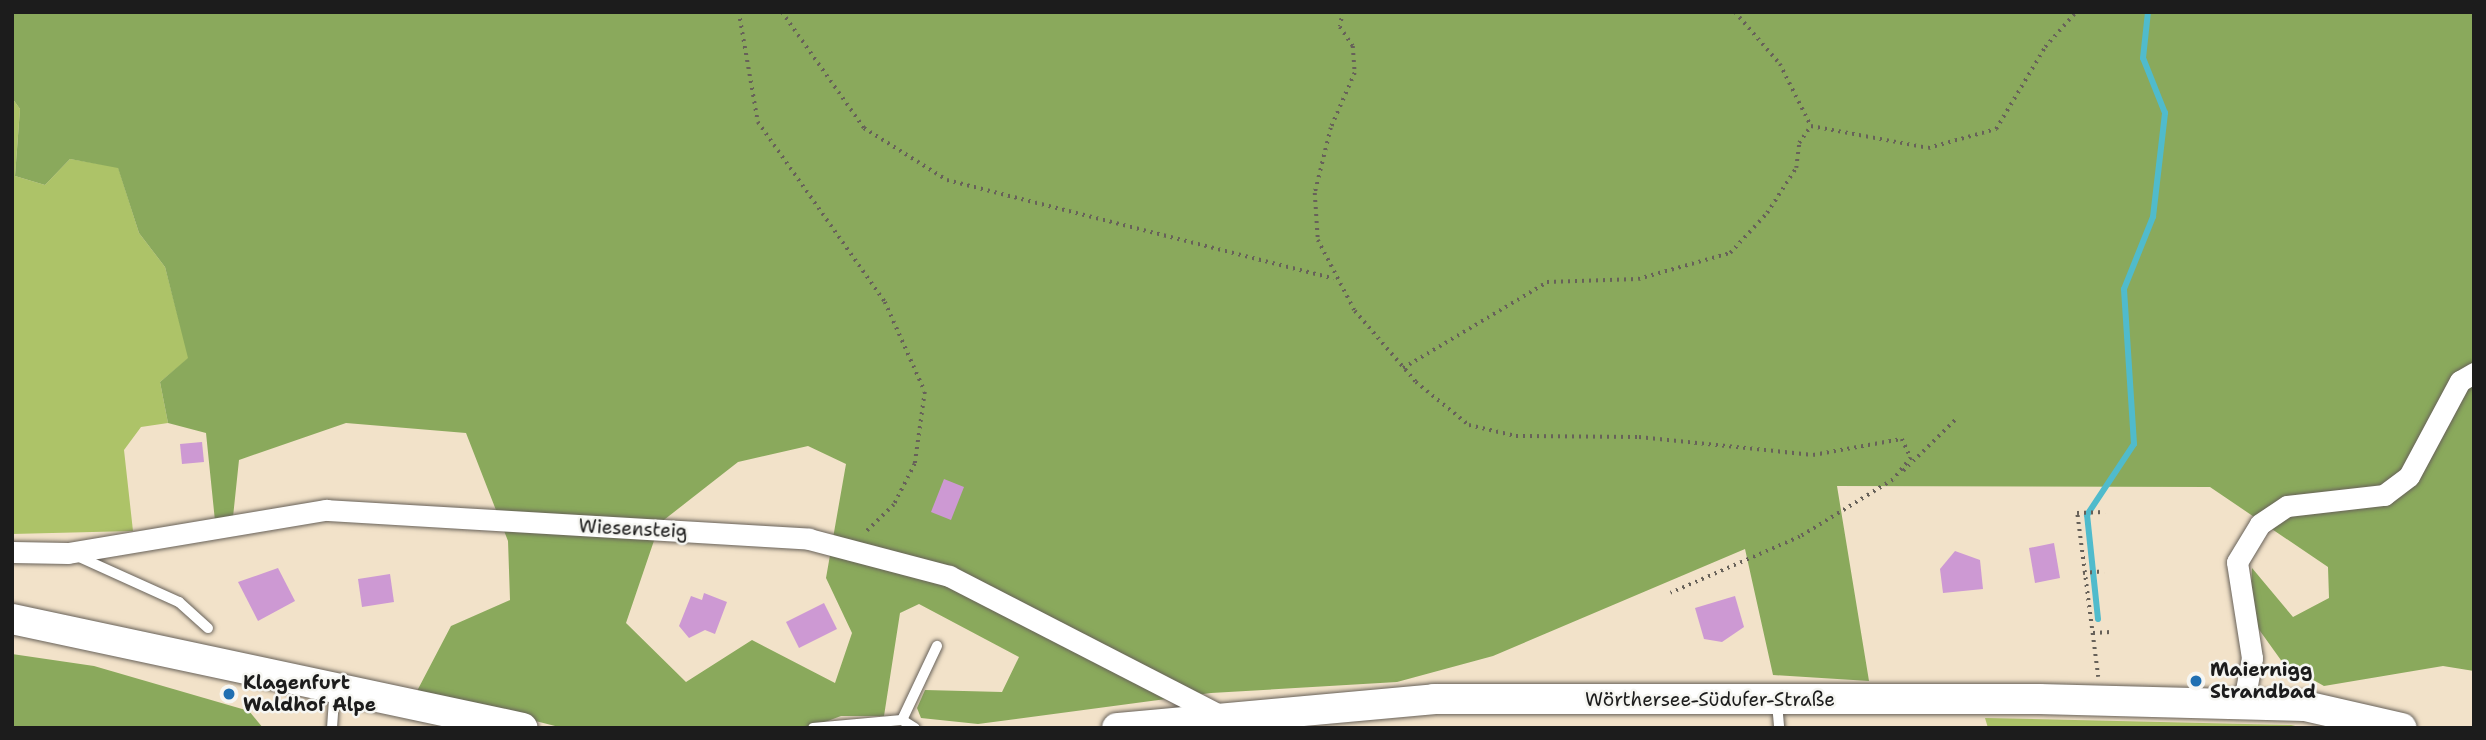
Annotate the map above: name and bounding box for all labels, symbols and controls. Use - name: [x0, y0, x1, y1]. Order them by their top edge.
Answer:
- street label: Wiesensteig: [578, 515, 688, 543]
- place label: Maiernigg Strandbad: [2210, 659, 2316, 703]
- place label: Klagenfurt Waldhof Alpe: [243, 672, 376, 716]
- marker: Maiernigg Strandbad: [2188, 673, 2204, 689]
- marker: Klagenfurt Waldhof Alpe: [221, 686, 237, 702]
- street label: Wörthersee-Südufer-Straße: [1585, 689, 1835, 711]

